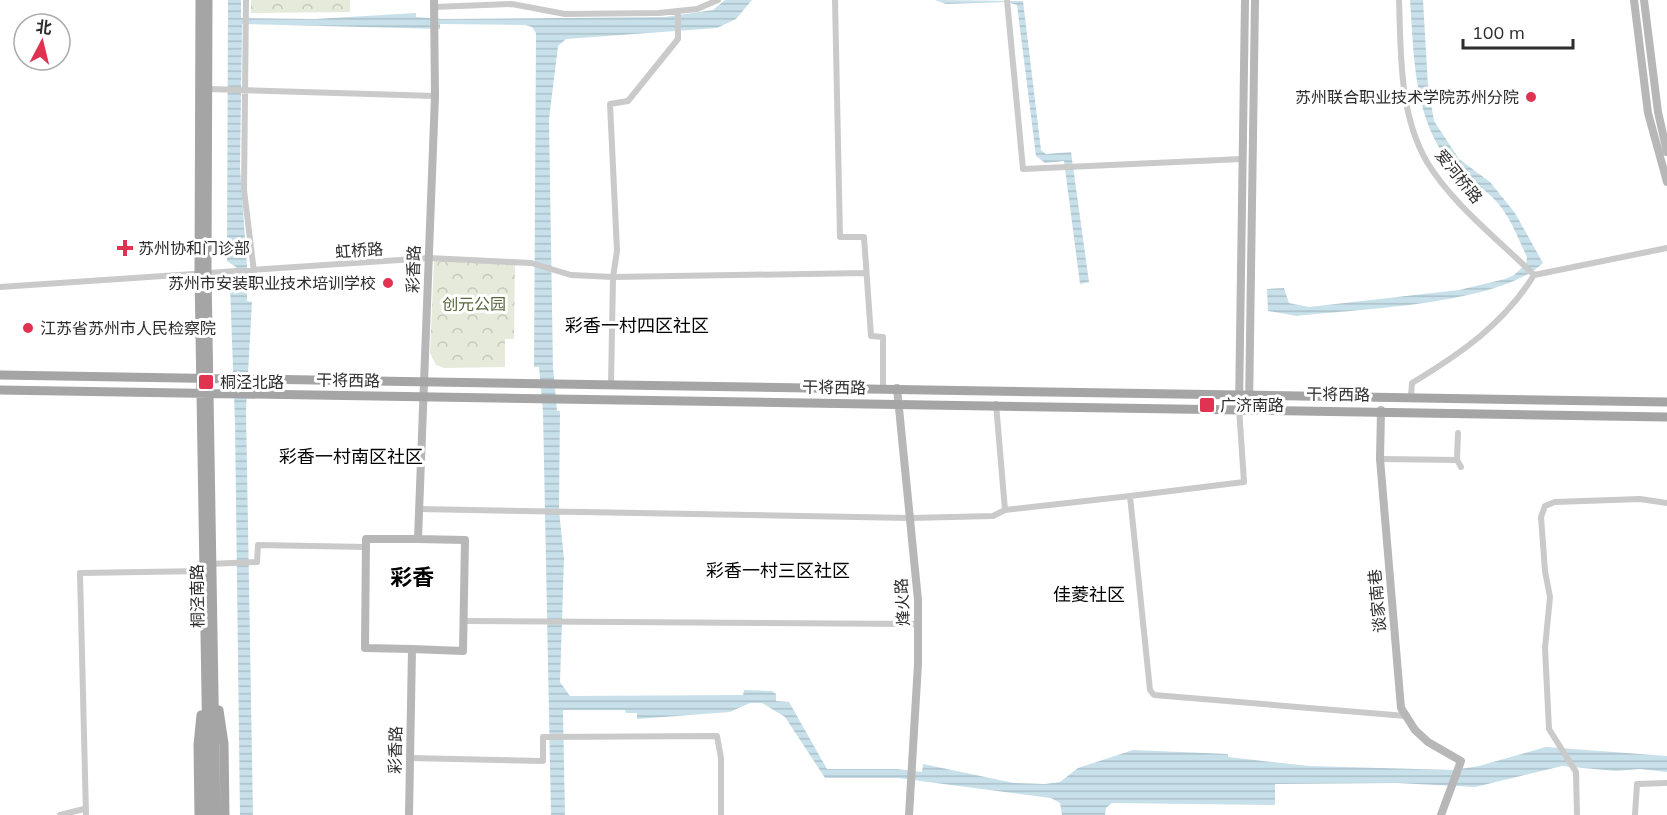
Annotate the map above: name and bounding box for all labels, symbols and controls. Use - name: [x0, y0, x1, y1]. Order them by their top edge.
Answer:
- north arrow: [12, 12, 72, 72]
- scale bar: [1463, 12, 1572, 50]
- text: 北: [35, 16, 53, 38]
- text: 100 m: [1472, 21, 1525, 44]
- place label: 苏州联合职业技术学院苏州分院: [1295, 87, 1519, 107]
- marker: 苏州联合职业技术学院苏州分院: [1524, 90, 1538, 104]
- street label: 爱河桥路: [1431, 145, 1487, 207]
- place label: 苏州协和门诊部: [138, 238, 250, 258]
- street label: 虹桥路: [334, 238, 384, 262]
- marker: 苏州协和门诊部: [116, 239, 134, 257]
- street label: 彩香路: [402, 245, 424, 293]
- place label: 苏州市安装职业技术培训学校: [168, 273, 376, 293]
- marker: 苏州市安装职业技术培训学校: [381, 276, 395, 290]
- park label: 创元公园: [442, 294, 506, 314]
- district label: 彩香一村四区社区: [565, 314, 709, 337]
- place label: 江苏省苏州市人民检察院: [40, 318, 216, 338]
- marker: 江苏省苏州市人民检察院: [21, 321, 35, 335]
- street label: 干将西路: [316, 369, 380, 391]
- place label: 桐泾北路: [220, 372, 284, 392]
- marker: 桐泾北路: [197, 373, 215, 391]
- street label: 干将西路: [802, 376, 866, 398]
- street label: 干将西路: [1306, 383, 1370, 405]
- place label: 广济南路: [1220, 395, 1284, 415]
- marker: 广济南路: [1198, 396, 1216, 414]
- district label: 彩香一村南区社区: [279, 445, 423, 468]
- district label: 彩香一村三区社区: [706, 559, 850, 582]
- district label: 彩香: [390, 563, 434, 591]
- street label: 桐泾南路: [186, 564, 208, 628]
- street label: 谈家南巷: [1364, 568, 1390, 634]
- street label: 烽火路: [891, 578, 913, 626]
- district label: 佳菱社区: [1053, 583, 1125, 606]
- street label: 彩香路: [385, 726, 405, 774]

